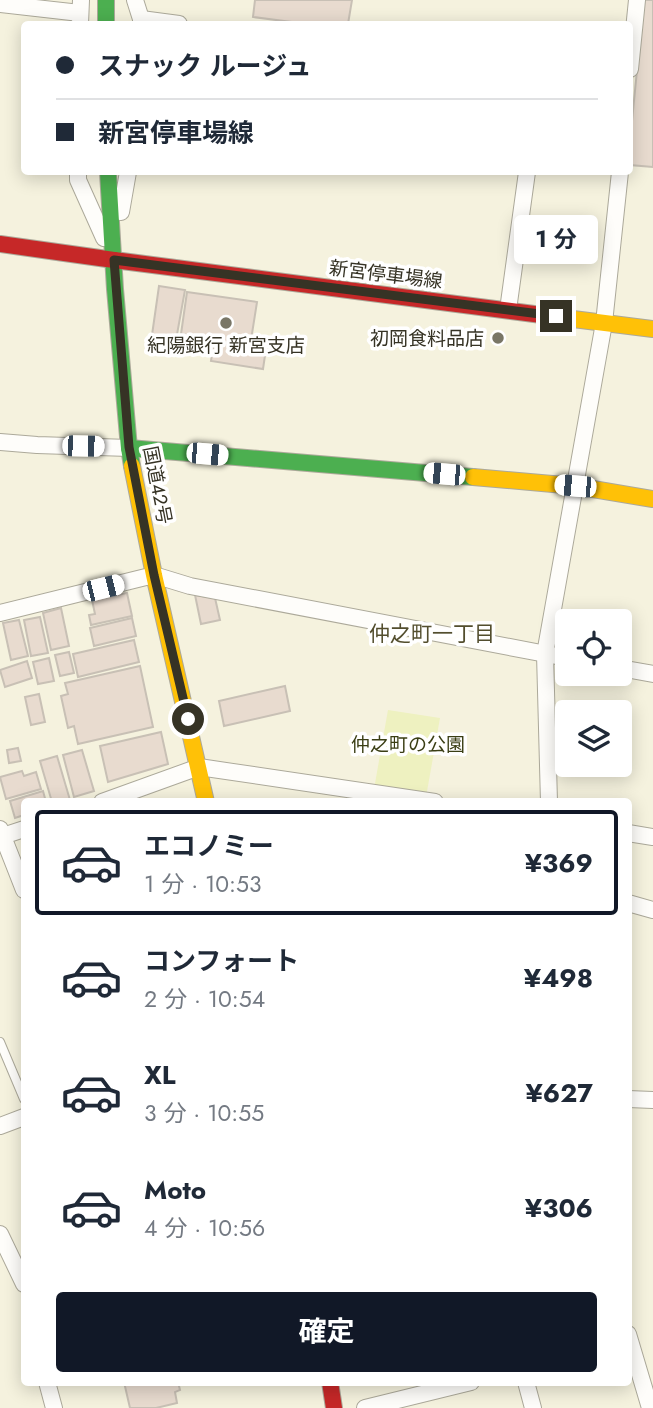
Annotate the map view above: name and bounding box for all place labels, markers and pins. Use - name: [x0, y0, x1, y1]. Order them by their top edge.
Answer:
- marker: 紀陽銀行 新宮支店: [218, 315, 234, 331]
- place label: 初岡食料品店: [370, 325, 484, 352]
- marker: 初岡食料品店: [490, 330, 506, 346]
- place label: 紀陽銀行 新宮支店: [147, 332, 305, 359]

